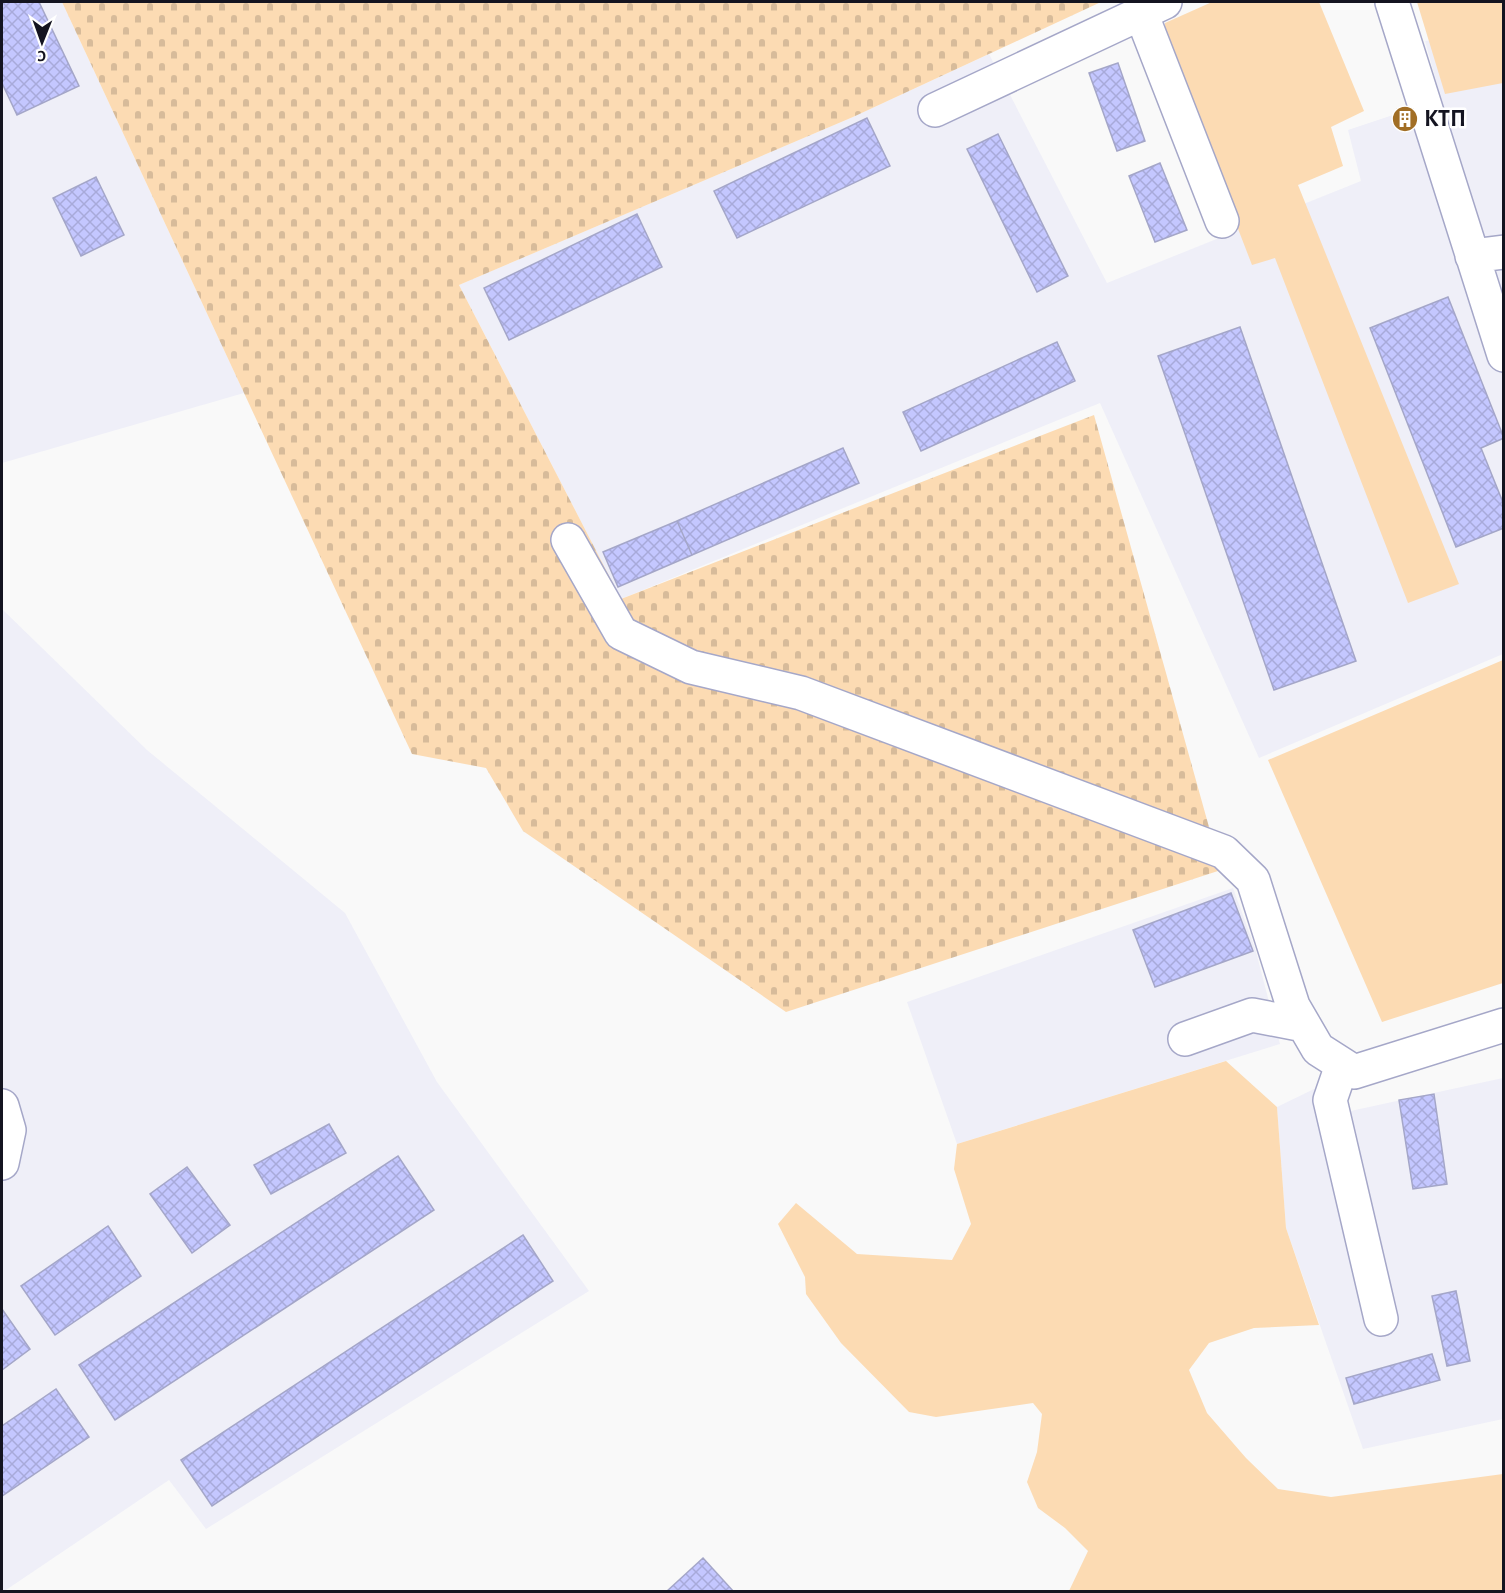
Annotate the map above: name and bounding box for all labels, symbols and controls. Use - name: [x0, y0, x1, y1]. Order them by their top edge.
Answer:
- north arrow: [12, 12, 72, 72]
- text: С: [37, 48, 46, 64]
- building icon: КТП: [1390, 104, 1420, 134]
- place label: КТП: [1424, 107, 1466, 131]

